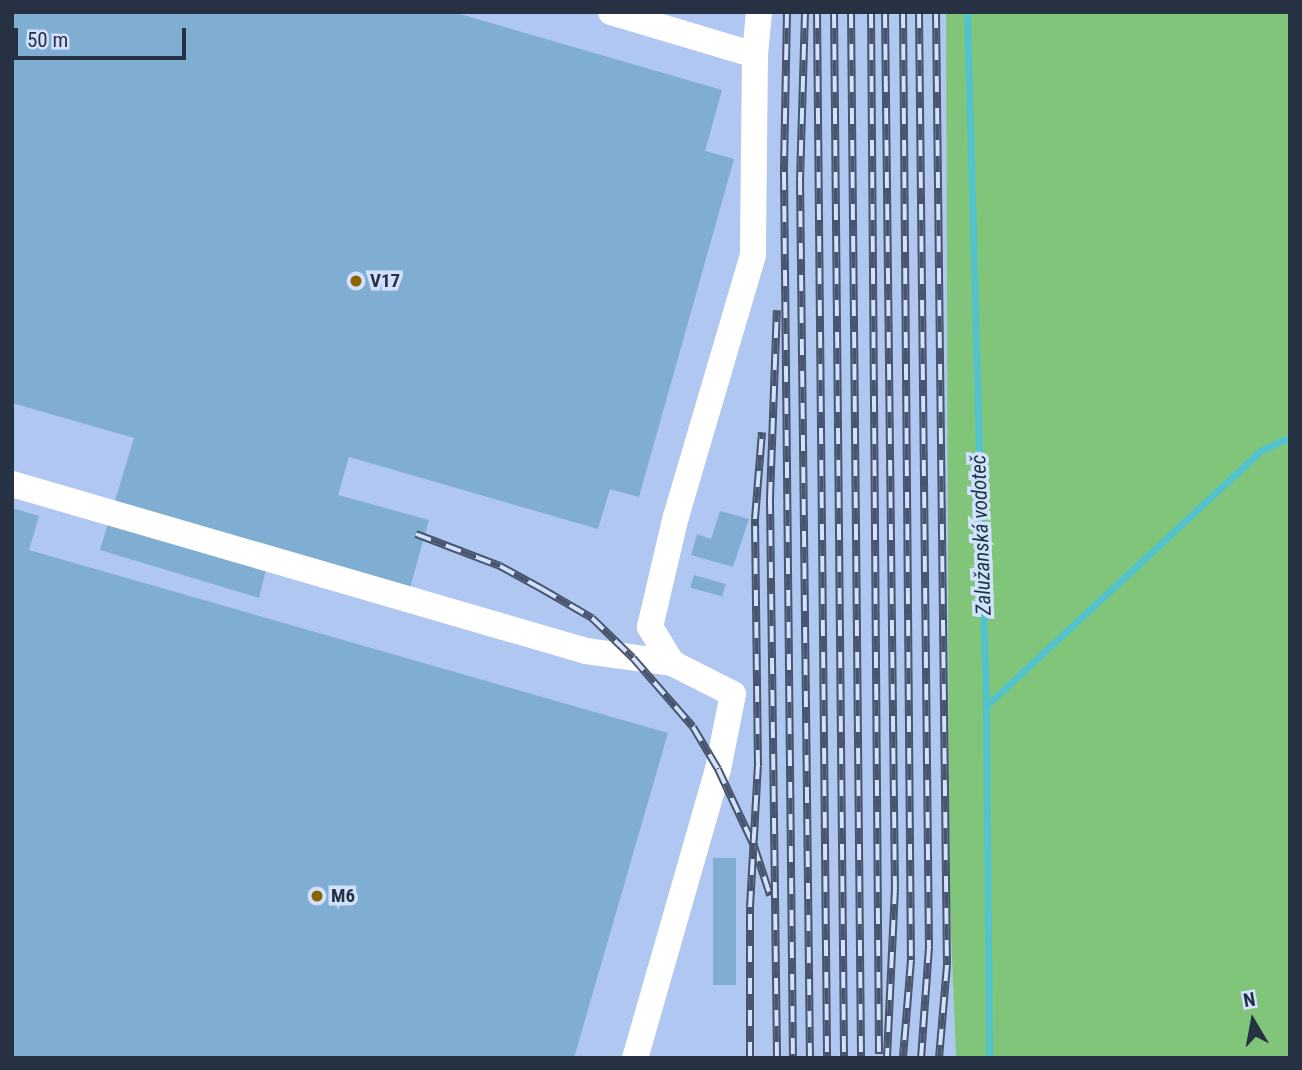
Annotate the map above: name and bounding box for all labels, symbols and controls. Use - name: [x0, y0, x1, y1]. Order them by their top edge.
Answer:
- scale bar: [18, 14, 189, 58]
- text: 50 m: [27, 28, 68, 52]
- place label: V17: [370, 270, 400, 292]
- marker: V17: [348, 273, 364, 289]
- water label: Zalužanská vodoteč: [966, 454, 996, 616]
- place label: M6: [331, 885, 355, 907]
- marker: M6: [309, 888, 325, 904]
- north arrow: [1218, 986, 1288, 1056]
- text: N: [1242, 987, 1257, 1012]

